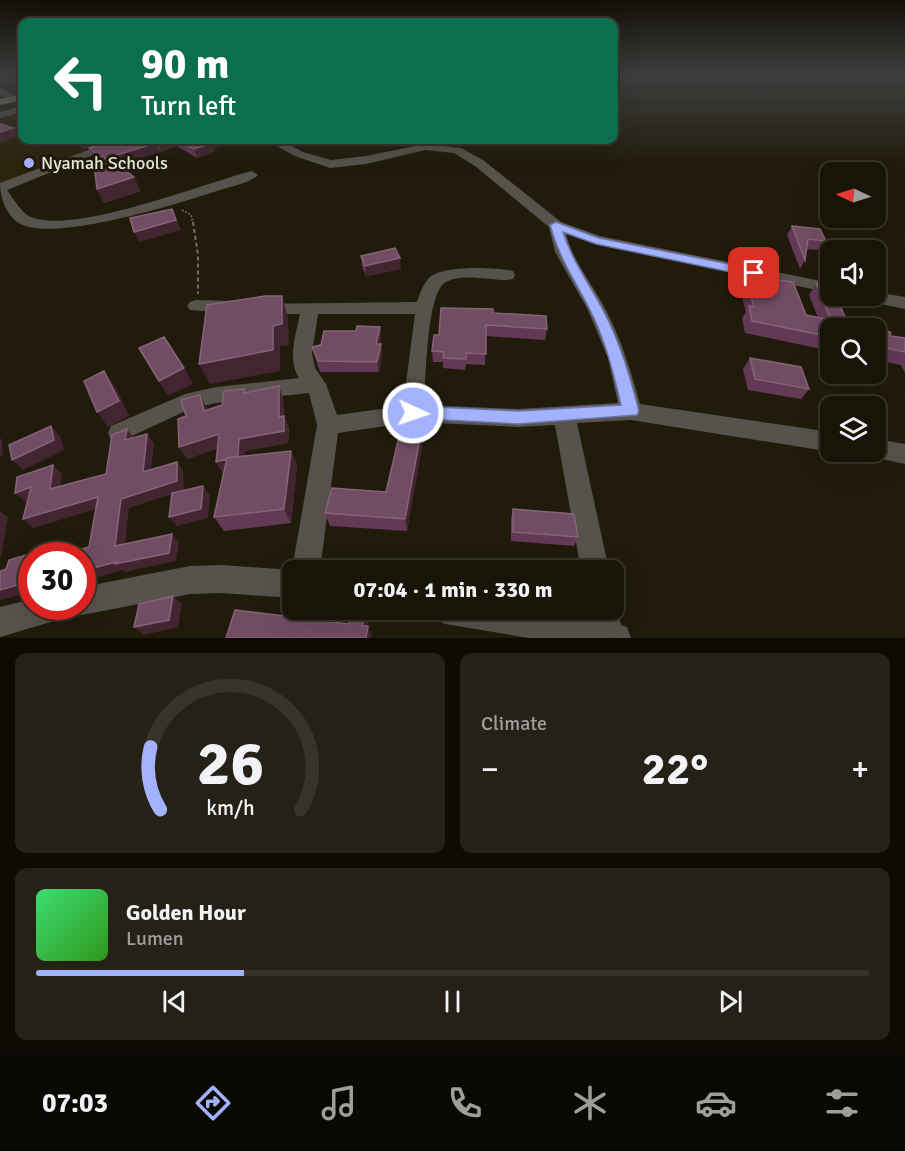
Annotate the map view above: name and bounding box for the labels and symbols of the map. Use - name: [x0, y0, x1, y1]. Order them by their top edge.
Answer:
- place label: Nyamah Schools: [41, 152, 168, 174]
- marker: Nyamah Schools: [22, 156, 36, 170]
- north arrow: [820, 162, 886, 228]
- pin: [728, 247, 779, 298]
- position arrow: [381, 381, 445, 445]
- speed limit sign: 30: [18, 542, 96, 620]

